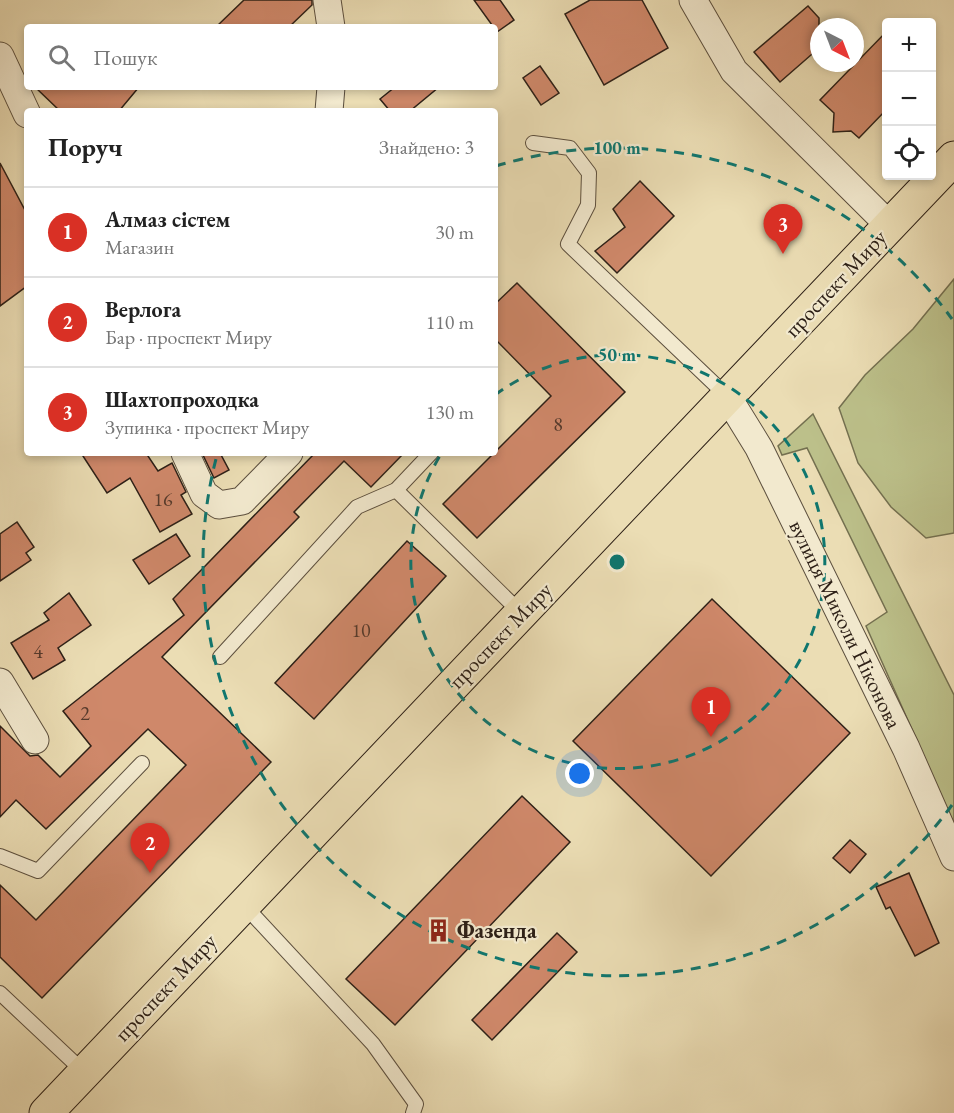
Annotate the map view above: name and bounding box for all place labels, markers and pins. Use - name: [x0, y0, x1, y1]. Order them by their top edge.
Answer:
- pin: 3: [764, 204, 802, 254]
- centre of rings: [607, 552, 627, 572]
- pin: 1: [692, 688, 730, 737]
- pin: 2: [130, 824, 170, 873]
- place label: Фазенда: [457, 916, 537, 945]
- building icon: Фазенда: [426, 917, 452, 943]

